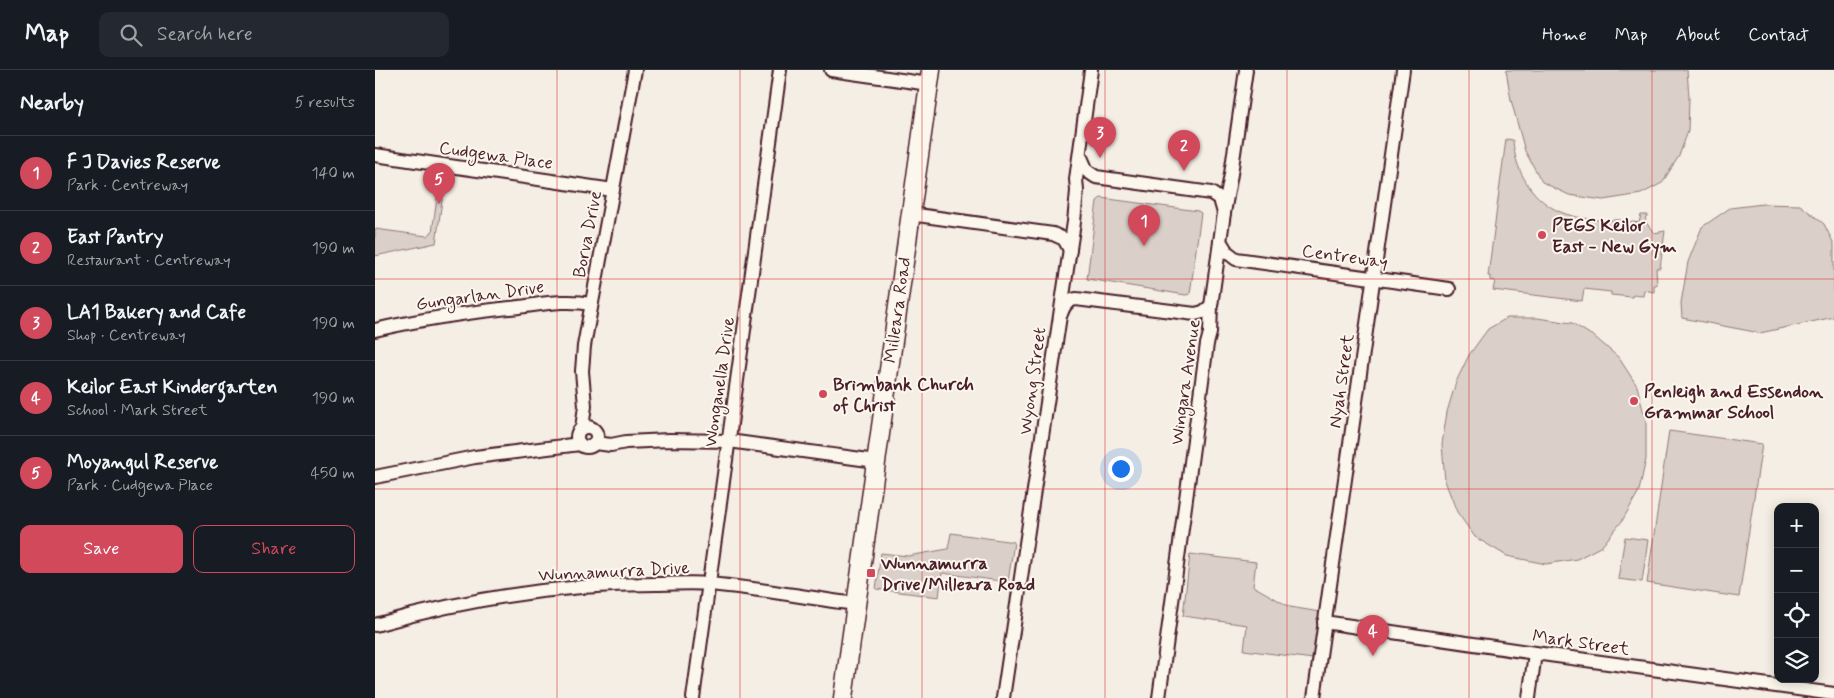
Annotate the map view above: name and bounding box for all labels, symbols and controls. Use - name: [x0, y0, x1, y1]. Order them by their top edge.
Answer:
- search box: [99, 12, 449, 57]
- text: Map: [25, 19, 69, 50]
- icon: search: [117, 21, 145, 49]
- text: Search here: [157, 22, 253, 47]
- text: Home: [1542, 23, 1587, 47]
- text: Map: [1615, 23, 1648, 47]
- text: About: [1676, 23, 1720, 47]
- text: Contact: [1748, 23, 1809, 47]
- text: Nearby: [20, 89, 84, 117]
- text: 5 results: [295, 92, 355, 113]
- pin: 3: [1084, 117, 1116, 158]
- pin: 2: [1168, 130, 1200, 171]
- street label: Cudgewa Place: [437, 136, 554, 177]
- text: F J Davies Reserve: [67, 150, 220, 175]
- text: 1: [32, 163, 40, 184]
- text: 140 m: [311, 163, 355, 184]
- pin: 5: [423, 163, 455, 204]
- text: Park · Centreway: [67, 175, 188, 196]
- street label: Borva Drive: [568, 189, 608, 280]
- pin: 1: [1128, 205, 1160, 246]
- place label: PEGS Keilor East - New Gym: [1552, 214, 1677, 259]
- text: East Pantry: [67, 225, 163, 250]
- marker: PEGS Keilor East - New Gym: [1536, 229, 1548, 241]
- text: 2: [32, 238, 40, 259]
- text: 190 m: [312, 238, 355, 259]
- street label: Centreway: [1300, 239, 1389, 275]
- text: Restaurant · Centreway: [67, 250, 231, 271]
- street label: Milleara Road: [879, 256, 917, 365]
- street label: Gungarlan Drive: [414, 275, 546, 318]
- text: LA1 Bakery and Cafe: [67, 300, 246, 325]
- text: 3: [32, 313, 40, 334]
- text: 190 m: [312, 313, 355, 334]
- street label: Wonganella Drive: [699, 315, 742, 449]
- street label: Wingara Avenue: [1165, 317, 1208, 447]
- text: Shop · Centreway: [67, 325, 186, 346]
- street label: Wyong Street: [1014, 326, 1052, 436]
- street label: Nyah Street: [1323, 332, 1361, 430]
- place label: Brimbank Church of Christ: [833, 373, 974, 418]
- text: Keilor East Kindergarten: [67, 375, 277, 400]
- place label: Penleigh and Essendon Grammar School: [1644, 380, 1824, 425]
- text: 4: [31, 388, 41, 409]
- text: 190 m: [312, 388, 355, 409]
- marker: Brimbank Church of Christ: [817, 388, 829, 400]
- marker: Penleigh and Essendon Grammar School: [1628, 395, 1640, 407]
- text: School · Mark Street: [67, 400, 208, 421]
- text: Moyangul Reserve: [67, 450, 218, 475]
- your location: [1108, 456, 1134, 482]
- text: 5: [31, 463, 41, 484]
- text: 450 m: [310, 463, 355, 484]
- text: Park · Cudgewa Place: [67, 475, 213, 496]
- map controls: [1774, 503, 1819, 683]
- button: +: [1774, 503, 1819, 548]
- button: Save: [20, 525, 183, 573]
- button: Share: [193, 525, 355, 573]
- button: −: [1774, 548, 1819, 593]
- place label: Wunnamurra Drive/Milleara Road: [880, 552, 1035, 597]
- street label: Wunnamurra Drive: [538, 556, 690, 588]
- marker: Wunnamurra Drive/Milleara Road: [865, 567, 877, 579]
- button: locate: [1774, 593, 1819, 638]
- pin: 4: [1357, 615, 1389, 656]
- street label: Mark Street: [1531, 624, 1631, 662]
- button: layers: [1774, 638, 1819, 683]

